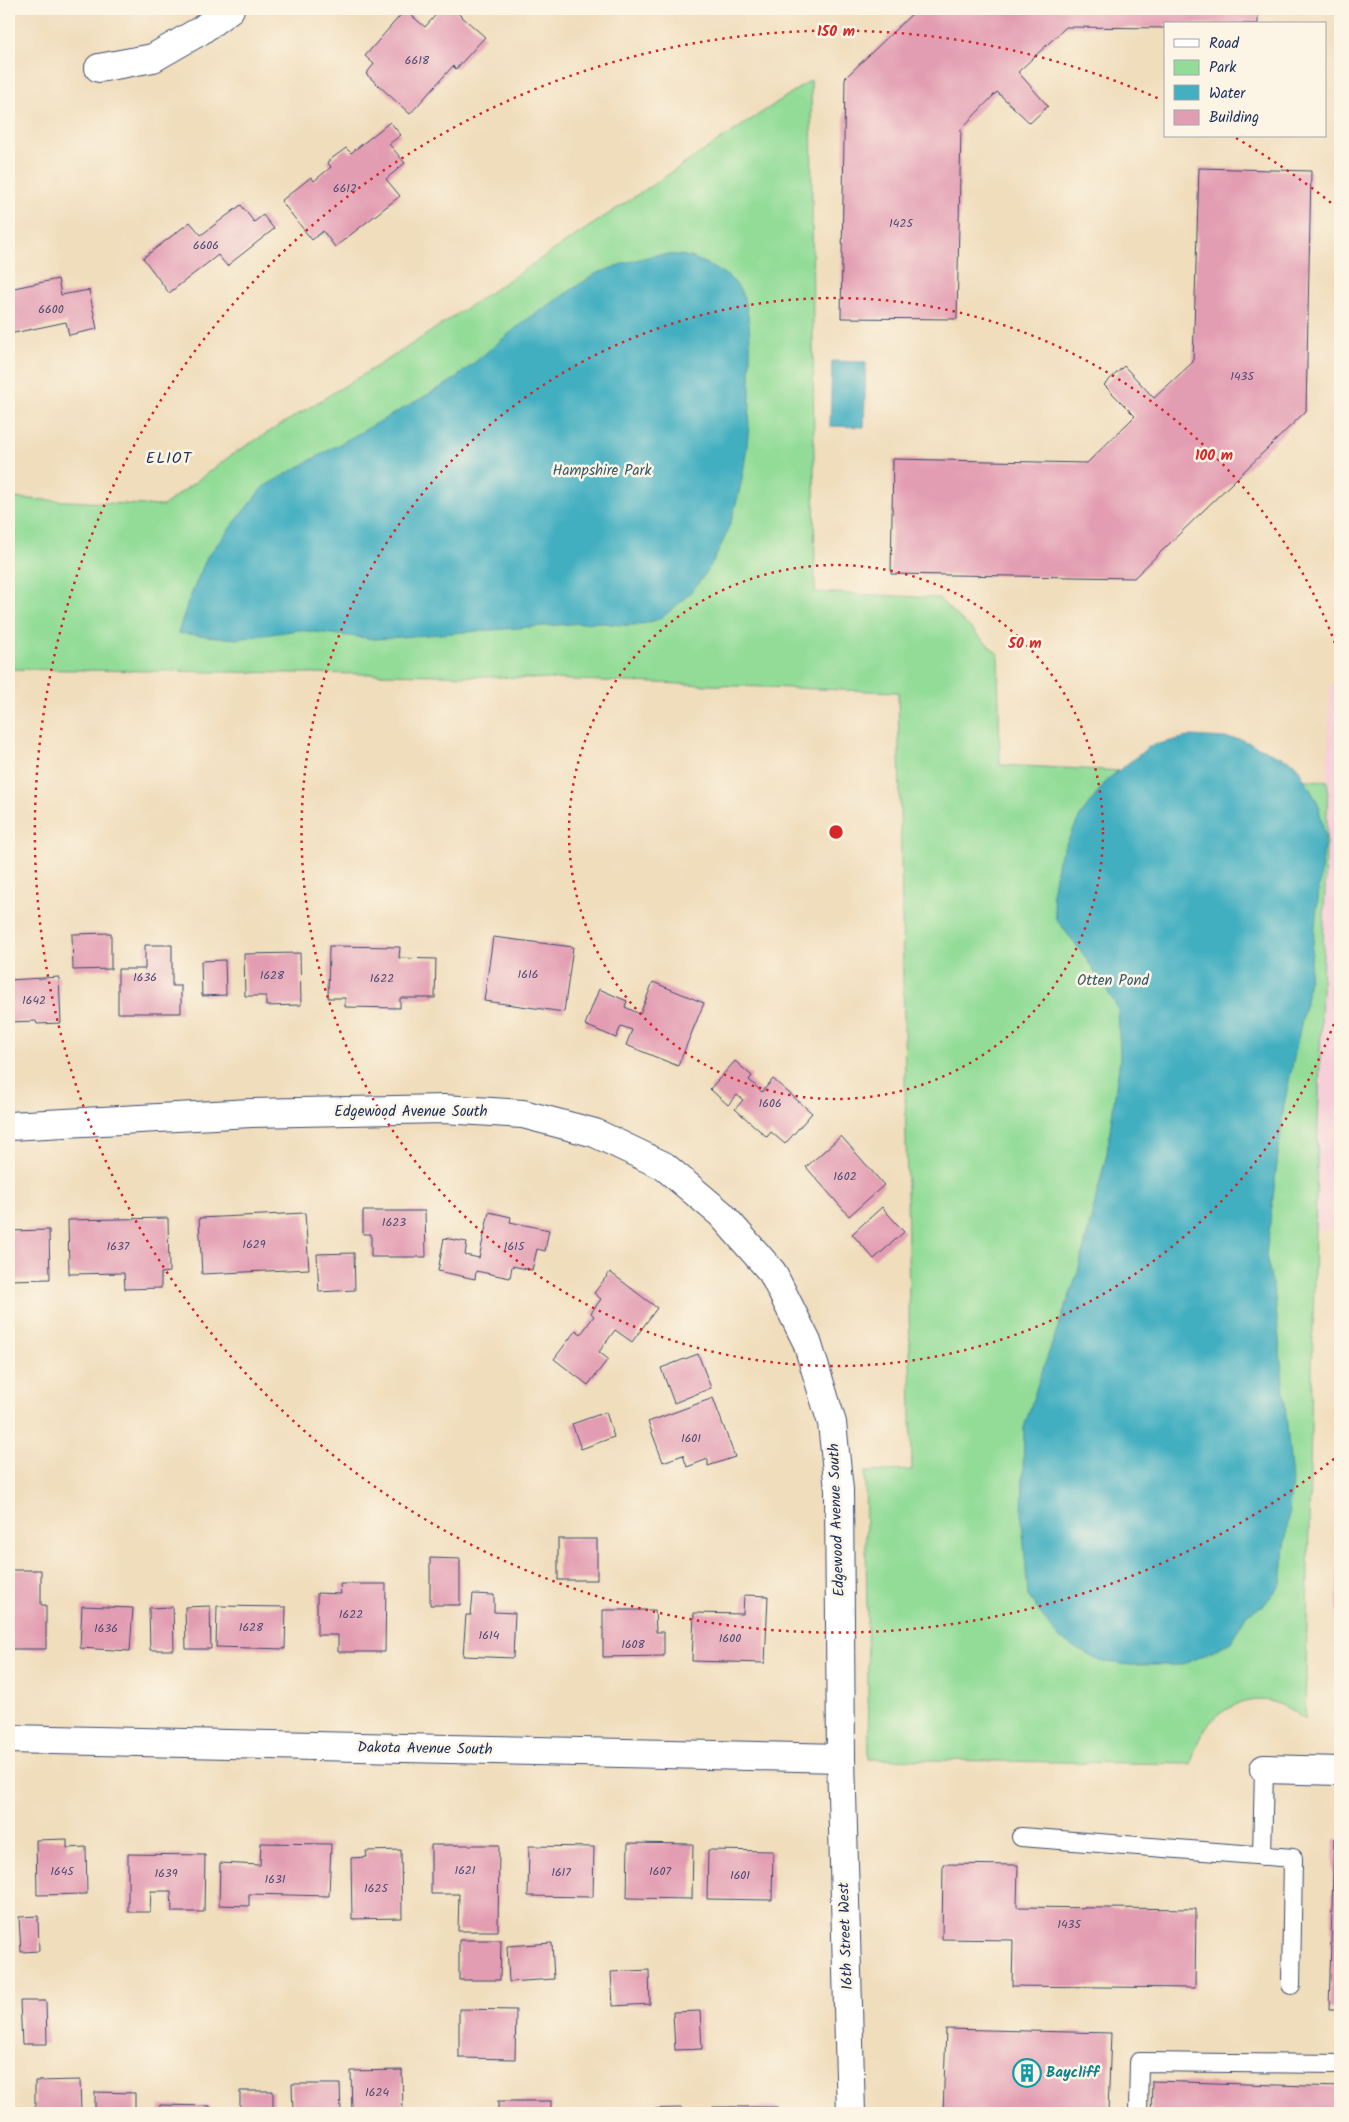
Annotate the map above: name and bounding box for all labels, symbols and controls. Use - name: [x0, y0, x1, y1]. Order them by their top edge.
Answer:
- text: 150 m: [817, 20, 855, 44]
- legend: [1164, 22, 1326, 138]
- text: Road: [1209, 32, 1240, 56]
- house number: 6618: [405, 51, 430, 70]
- text: Park: [1209, 56, 1237, 80]
- text: Water: [1209, 82, 1246, 106]
- text: Building: [1209, 106, 1259, 130]
- house number: 6612: [333, 179, 357, 198]
- house number: 1425: [889, 214, 914, 233]
- house number: 6606: [193, 236, 219, 255]
- house number: 6600: [38, 300, 64, 319]
- house number: 1435: [1230, 367, 1255, 386]
- text: 100 m: [1195, 444, 1233, 468]
- district label: ELIOT: [146, 446, 193, 471]
- park label: Hampshire Park: [552, 459, 653, 483]
- text: 50 m: [1007, 632, 1042, 656]
- centre of rings: [827, 823, 845, 841]
- house number: 1616: [518, 965, 538, 984]
- house number: 1628: [260, 966, 285, 985]
- house number: 1636: [133, 968, 157, 987]
- house number: 1622: [370, 969, 394, 988]
- park label: Otten Pond: [1077, 969, 1150, 993]
- house number: 1642: [22, 991, 46, 1010]
- house number: 1606: [758, 1094, 782, 1113]
- street label: Edgewood Avenue South: [334, 1100, 488, 1124]
- house number: 1602: [833, 1167, 857, 1186]
- house number: 1623: [382, 1213, 406, 1232]
- house number: 1629: [242, 1235, 266, 1254]
- house number: 1637: [107, 1237, 130, 1256]
- house number: 1615: [504, 1237, 526, 1256]
- house number: 1601: [681, 1429, 701, 1448]
- street label: Edgewood Avenue South: [822, 1443, 852, 1597]
- house number: 1622: [339, 1605, 363, 1624]
- house number: 1628: [239, 1618, 264, 1637]
- house number: 1636: [94, 1619, 118, 1638]
- house number: 1614: [479, 1626, 500, 1645]
- house number: 1600: [719, 1629, 741, 1648]
- house number: 1608: [621, 1635, 646, 1654]
- street label: Dakota Avenue South: [357, 1736, 493, 1762]
- house number: 1621: [454, 1861, 476, 1880]
- house number: 1645: [50, 1862, 75, 1881]
- house number: 1607: [649, 1862, 671, 1881]
- house number: 1617: [551, 1863, 571, 1882]
- house number: 1639: [154, 1864, 178, 1883]
- house number: 1601: [730, 1866, 750, 1885]
- house number: 1631: [264, 1870, 286, 1889]
- house number: 1625: [364, 1879, 389, 1898]
- street label: 16th Street West: [832, 1882, 860, 1990]
- house number: 1435: [1057, 1915, 1082, 1934]
- building icon: Baycliff: [1012, 2058, 1042, 2088]
- place label: Baycliff: [1046, 2061, 1101, 2085]
- house number: 1624: [365, 2083, 389, 2102]

